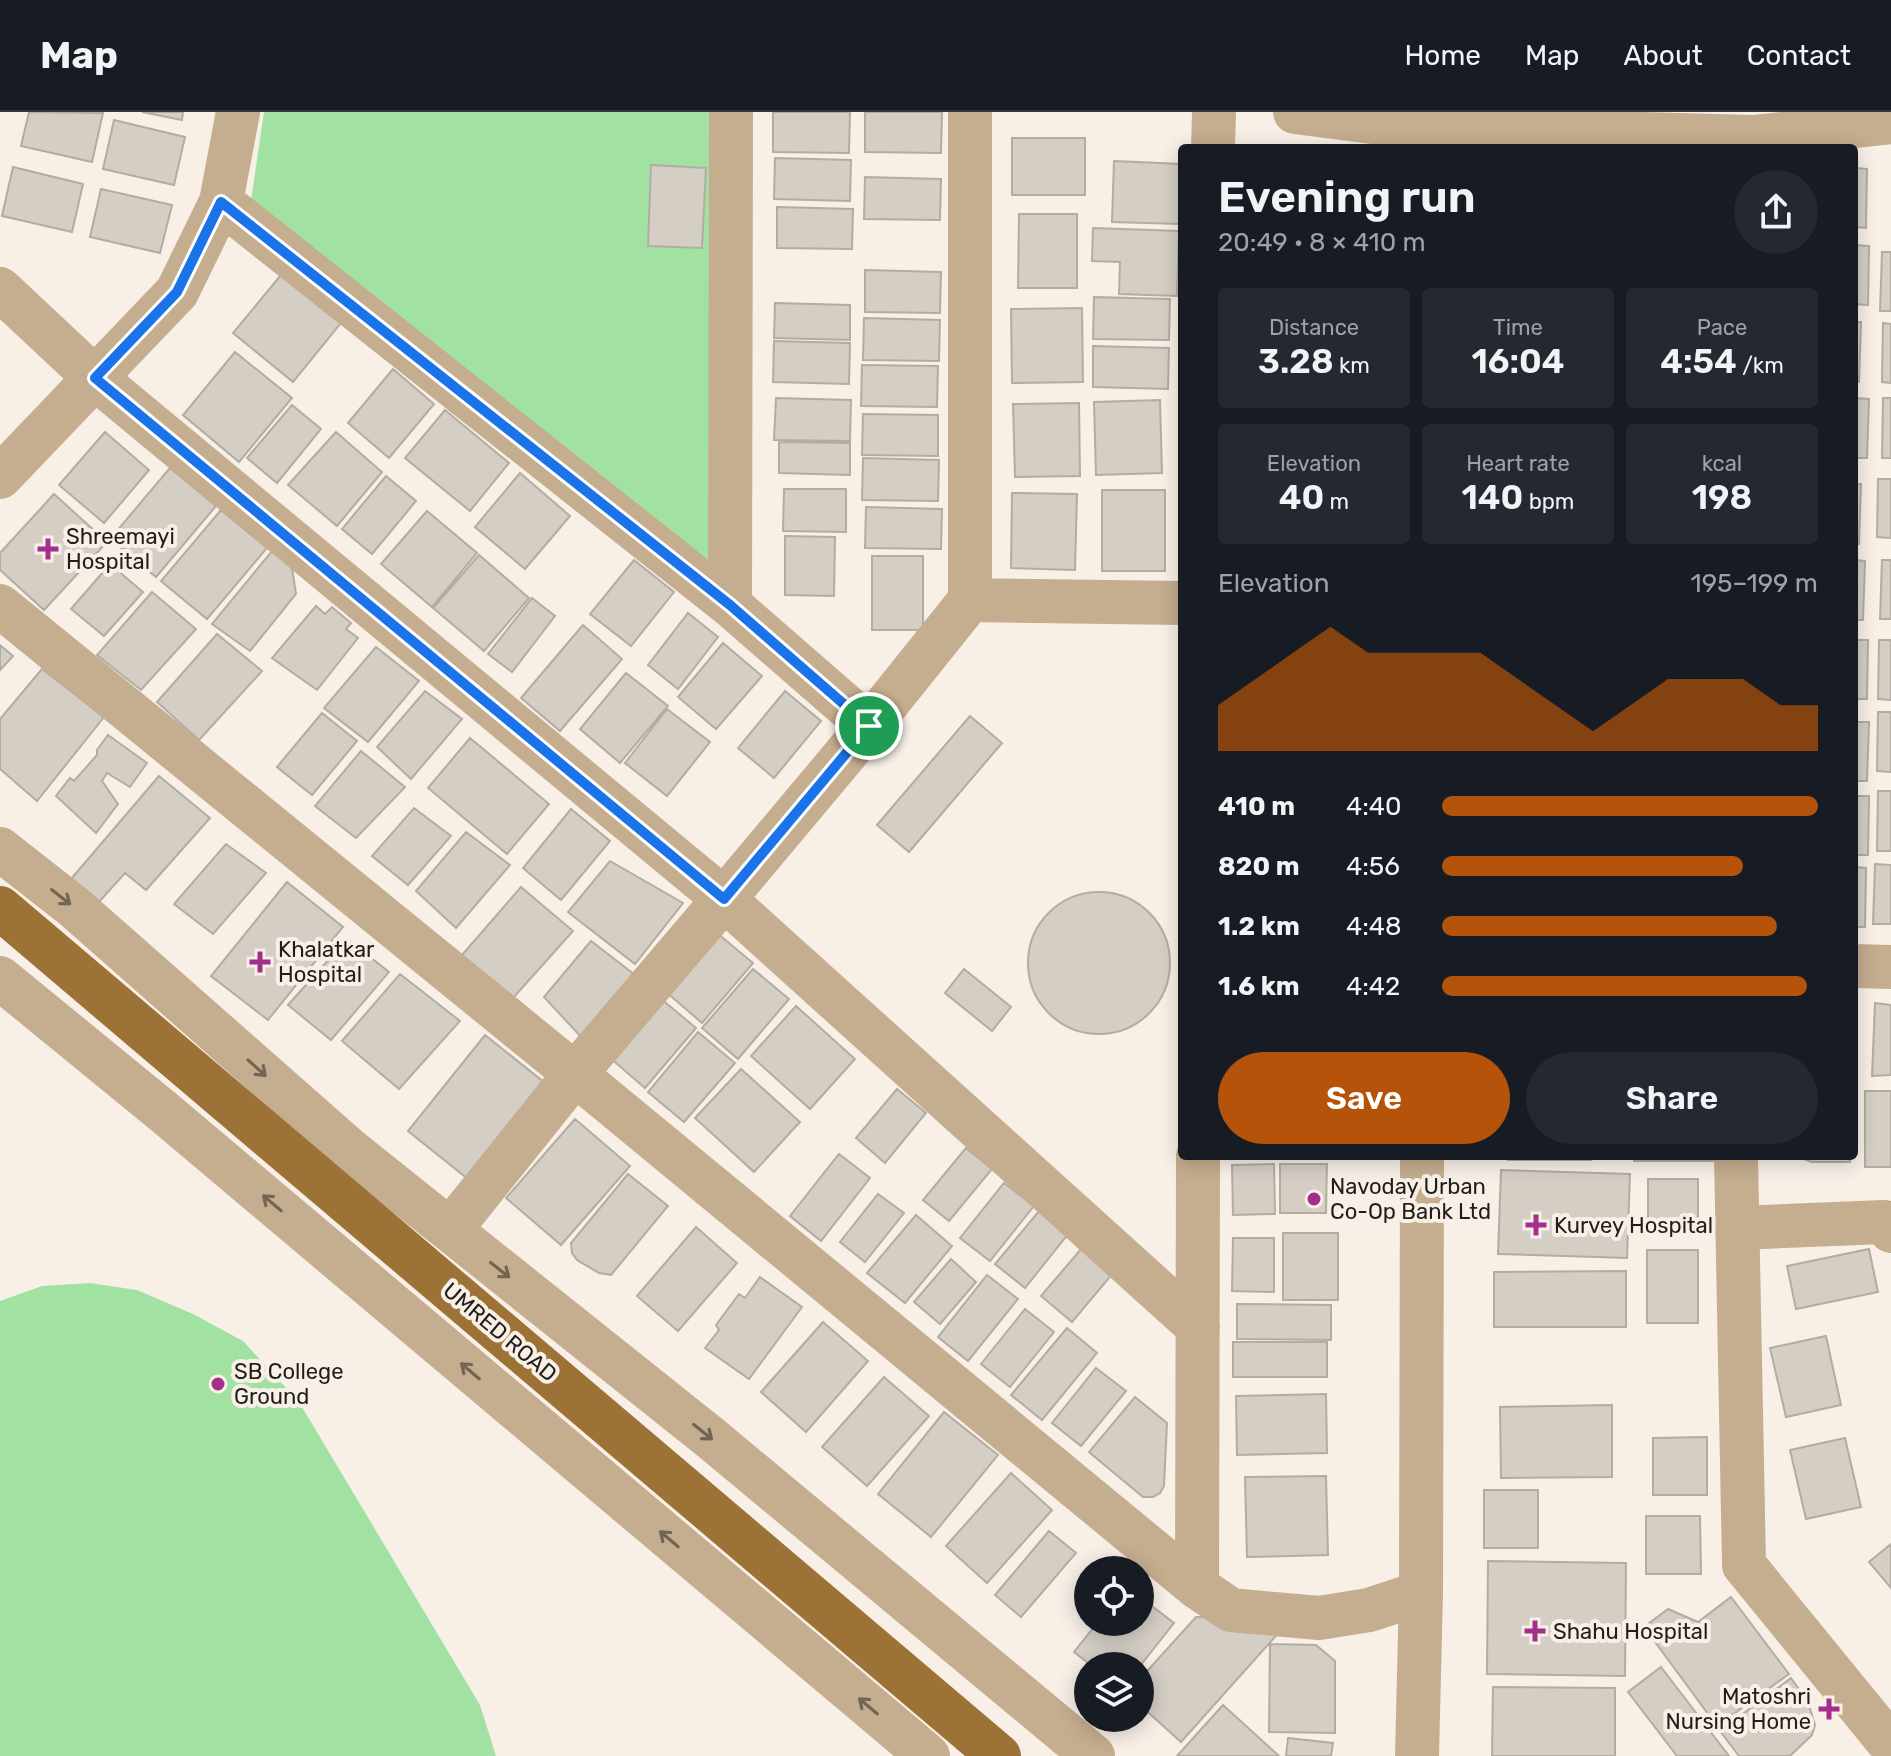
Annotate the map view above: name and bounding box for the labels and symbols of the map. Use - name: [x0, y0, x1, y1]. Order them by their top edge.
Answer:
- place label: Shreemayi Hospital: [66, 523, 175, 575]
- marker: Shreemayi Hospital: [37, 538, 59, 560]
- pin: [835, 692, 903, 760]
- one-way arrow: [50, 888, 71, 906]
- place label: Khalatkar Hospital: [278, 936, 375, 988]
- marker: Khalatkar Hospital: [249, 951, 271, 973]
- one-way arrow: [247, 1059, 267, 1077]
- place label: Navoday Urban Co-Op Bank Ltd: [1330, 1173, 1491, 1225]
- marker: Navoday Urban Co-Op Bank Ltd: [1305, 1190, 1323, 1208]
- one-way arrow: [262, 1194, 282, 1212]
- place label: Kurvey Hospital: [1554, 1212, 1713, 1239]
- marker: Kurvey Hospital: [1525, 1214, 1547, 1236]
- one-way arrow: [489, 1261, 510, 1279]
- street label: UMRED ROAD: [438, 1277, 562, 1387]
- place label: SB College Ground: [234, 1358, 344, 1410]
- one-way arrow: [461, 1362, 481, 1380]
- marker: SB College Ground: [209, 1375, 227, 1393]
- one-way arrow: [692, 1423, 713, 1441]
- one-way arrow: [659, 1530, 680, 1548]
- place label: Shahu Hospital: [1553, 1618, 1708, 1645]
- marker: Shahu Hospital: [1524, 1620, 1546, 1642]
- place label: Matoshri Nursing Home: [1665, 1683, 1811, 1735]
- one-way arrow: [859, 1697, 879, 1715]
- marker: Matoshri Nursing Home: [1818, 1698, 1840, 1720]

